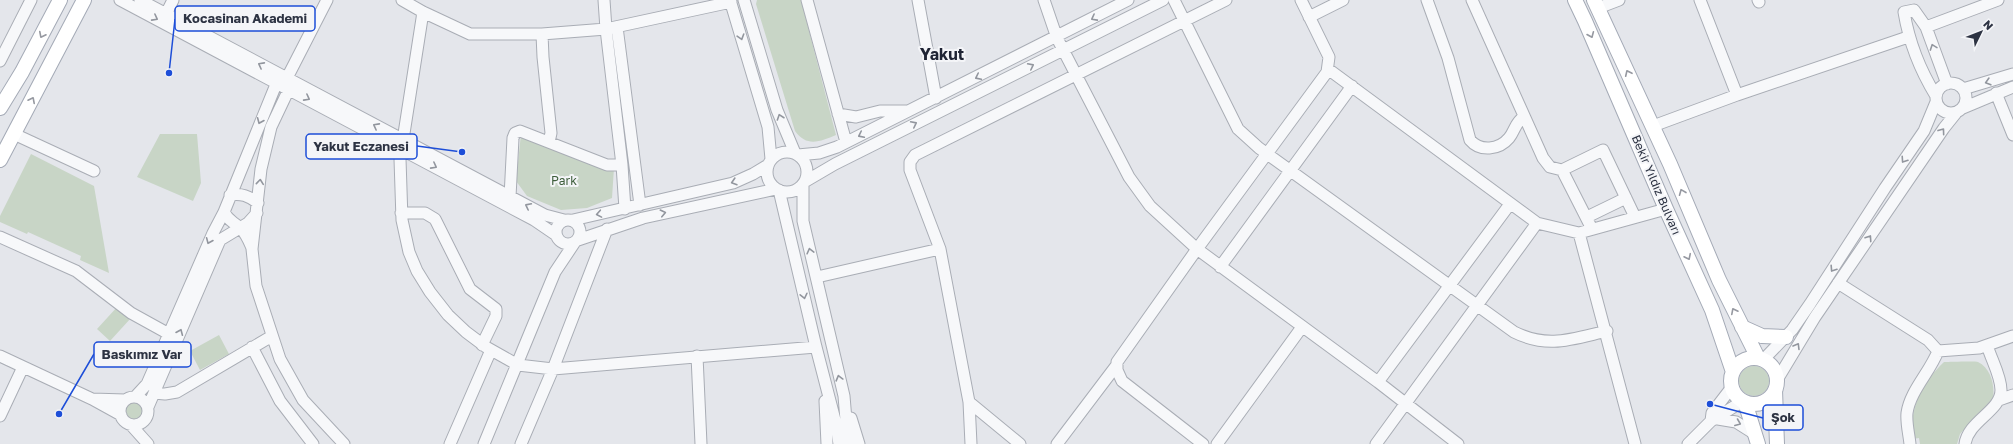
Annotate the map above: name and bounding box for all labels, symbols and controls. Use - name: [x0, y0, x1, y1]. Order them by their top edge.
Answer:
- callout: Kocasinan Akademi: [175, 6, 315, 31]
- text: Kocasinan Akademi: [183, 10, 307, 26]
- north arrow: [1961, 12, 2001, 52]
- one-way arrow: [150, 13, 158, 21]
- one-way arrow: [1090, 13, 1098, 21]
- text: N: [1981, 17, 1996, 32]
- one-way arrow: [39, 30, 47, 38]
- one-way arrow: [1587, 32, 1595, 39]
- one-way arrow: [736, 34, 745, 41]
- district label: Yakut: [920, 44, 964, 64]
- one-way arrow: [1930, 44, 1938, 51]
- one-way arrow: [258, 62, 266, 69]
- one-way arrow: [1026, 63, 1034, 71]
- one-way arrow: [1625, 70, 1633, 77]
- one-way arrow: [974, 72, 982, 80]
- one-way arrow: [1985, 77, 1992, 86]
- one-way arrow: [303, 94, 310, 101]
- one-way arrow: [27, 96, 35, 104]
- one-way arrow: [776, 114, 785, 121]
- one-way arrow: [257, 118, 265, 125]
- one-way arrow: [910, 121, 918, 129]
- one-way arrow: [373, 123, 380, 130]
- one-way arrow: [1937, 128, 1944, 135]
- one-way arrow: [858, 130, 866, 138]
- street label: Bekir Yıldız Bulvarı: [1629, 133, 1684, 237]
- callout: Yakut Eczanesi: [306, 134, 417, 159]
- text: Yakut Eczanesi: [313, 138, 409, 154]
- one-way arrow: [1901, 156, 1909, 163]
- one-way arrow: [430, 161, 437, 169]
- park label: Park: [551, 173, 577, 188]
- one-way arrow: [730, 177, 737, 186]
- one-way arrow: [255, 179, 264, 185]
- one-way arrow: [1679, 188, 1687, 196]
- one-way arrow: [525, 203, 532, 211]
- one-way arrow: [596, 209, 602, 218]
- one-way arrow: [660, 210, 666, 218]
- one-way arrow: [1864, 235, 1872, 242]
- one-way arrow: [206, 237, 214, 244]
- one-way arrow: [806, 248, 815, 255]
- one-way arrow: [1683, 253, 1691, 260]
- one-way arrow: [1830, 265, 1838, 272]
- one-way arrow: [800, 293, 808, 299]
- one-way arrow: [1731, 308, 1739, 315]
- one-way arrow: [175, 329, 183, 337]
- callout: Baskımız Var: [94, 342, 191, 367]
- one-way arrow: [1792, 343, 1799, 350]
- text: Baskımız Var: [102, 346, 182, 362]
- one-way arrow: [835, 375, 844, 382]
- callout: Şok: [1763, 405, 1803, 430]
- text: Şok: [1771, 409, 1795, 425]
- one-way arrow: [1734, 419, 1741, 427]

